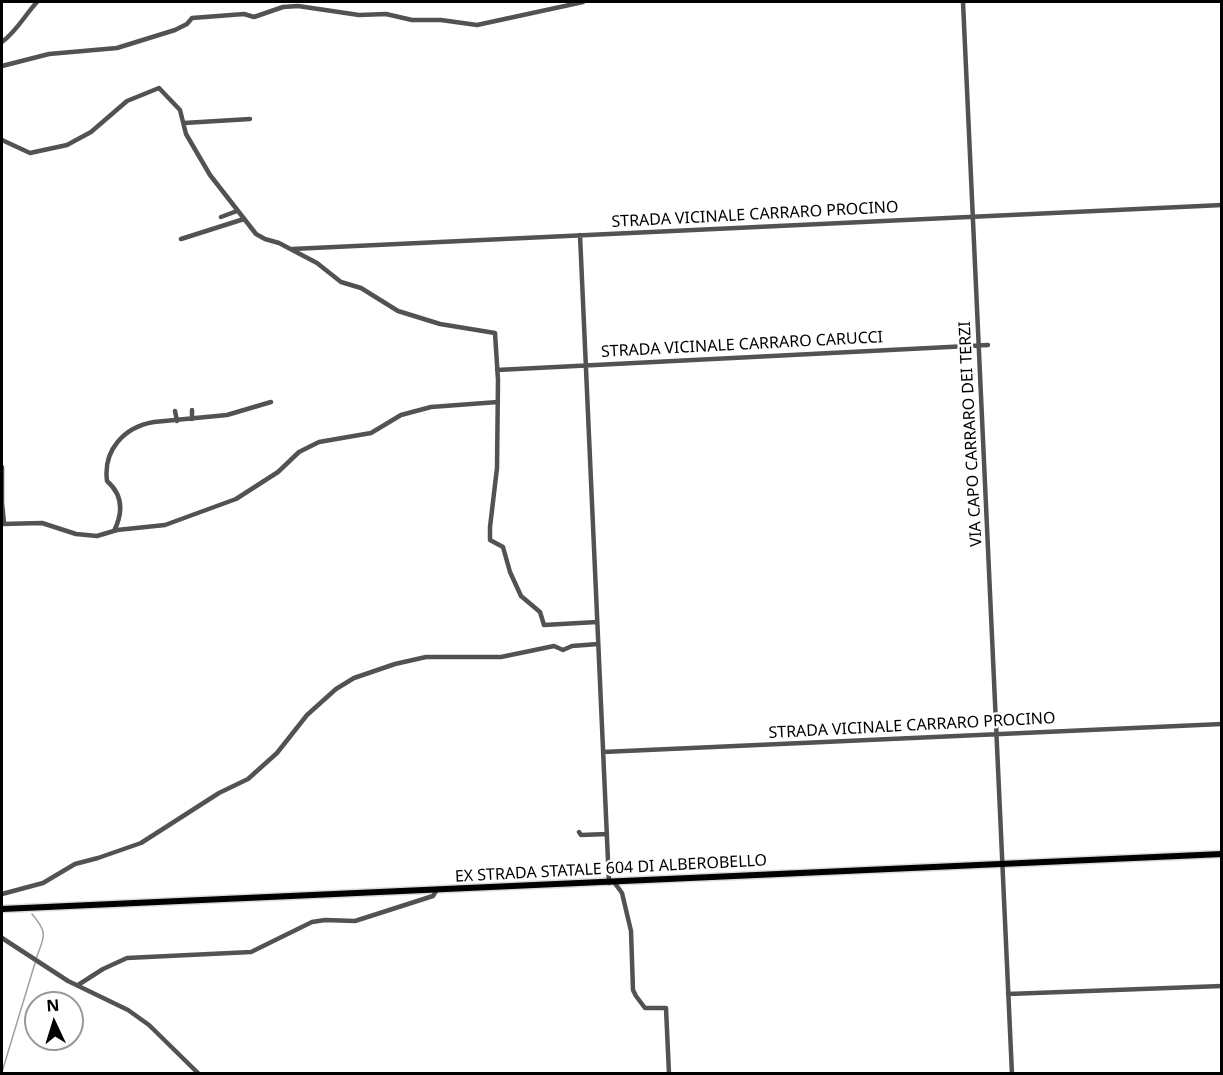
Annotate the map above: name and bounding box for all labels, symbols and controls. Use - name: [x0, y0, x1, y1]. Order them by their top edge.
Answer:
- street label: STRADA VICINALE CARRARO PROCINO: [611, 198, 899, 232]
- street label: VIA CAPO CARRARO DEI TERZI: [956, 321, 986, 547]
- street label: STRADA VICINALE CARRARO CARUCCI: [601, 328, 883, 362]
- street label: STRADA VICINALE CARRARO PROCINO: [768, 709, 1056, 743]
- street label: EX STRADA STATALE 604 DI ALBEROBELLO: [454, 851, 768, 887]
- north arrow: [24, 991, 84, 1051]
- text: N: [46, 994, 60, 1016]

